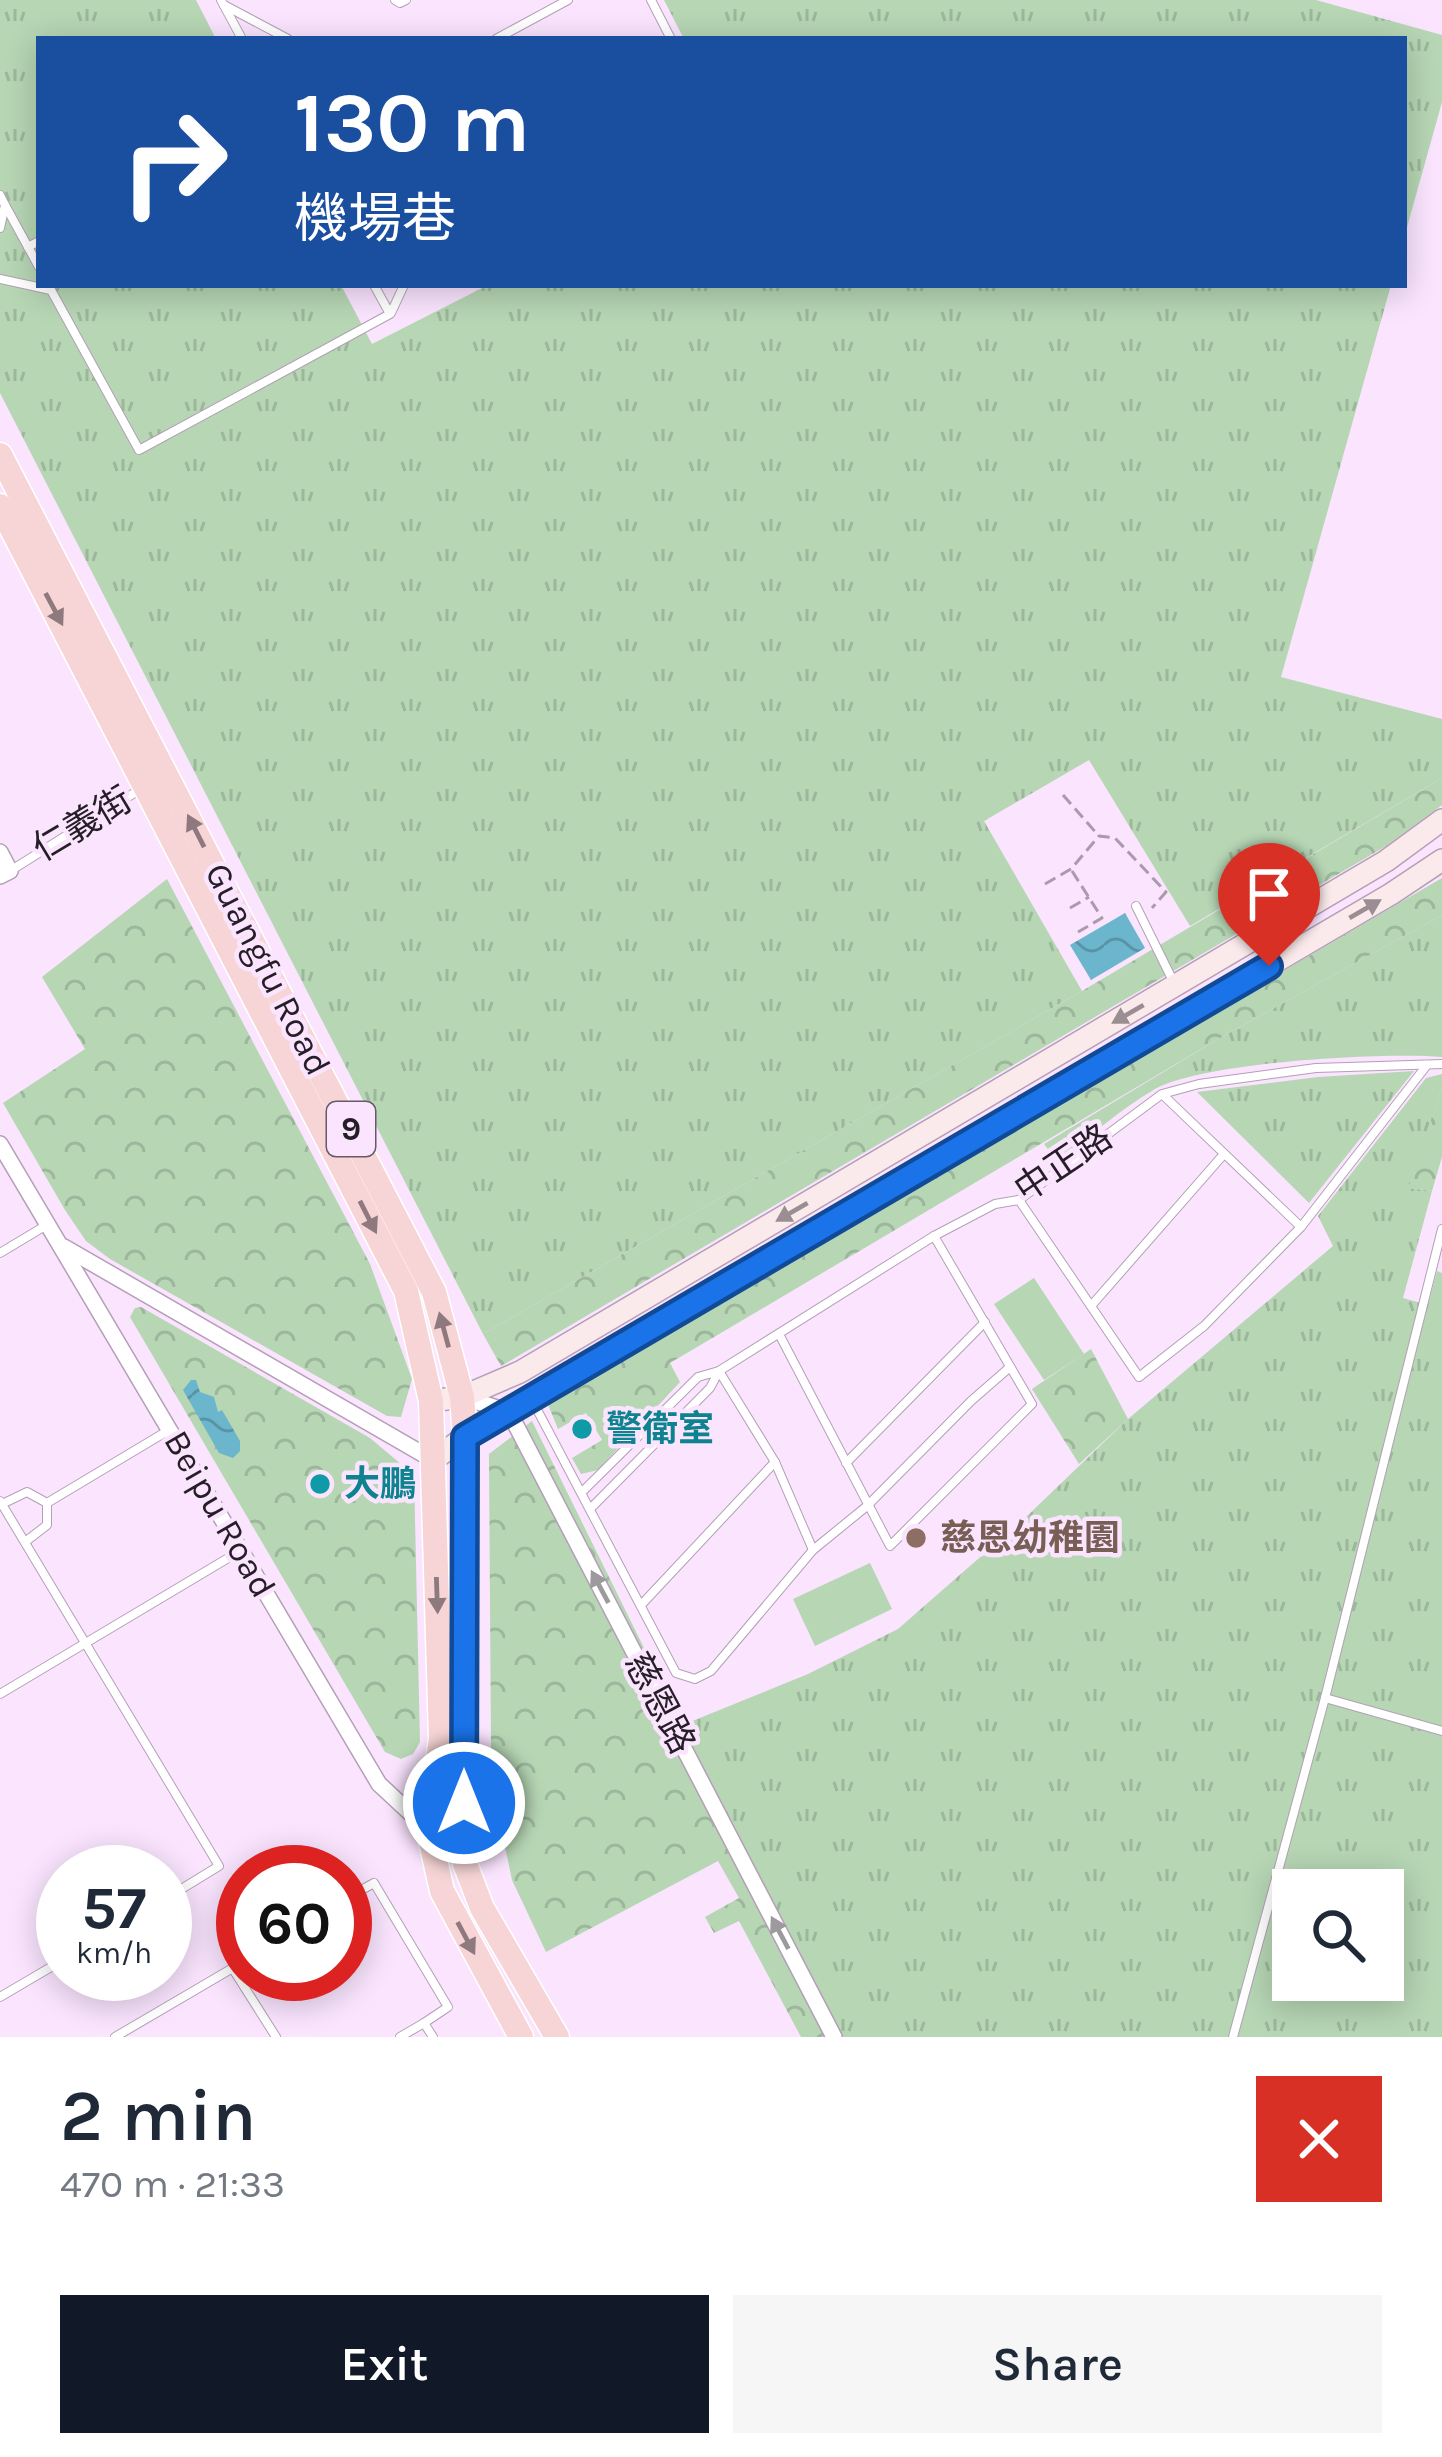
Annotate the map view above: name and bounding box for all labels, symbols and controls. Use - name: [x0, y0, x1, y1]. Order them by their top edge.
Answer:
- text: 130 m: [294, 74, 530, 172]
- icon: right: [96, 84, 252, 240]
- text: 機場巷: [294, 187, 456, 251]
- one-way arrow: [44, 592, 64, 627]
- street label: 仁義街: [25, 778, 139, 870]
- one-way arrow: [186, 814, 207, 848]
- pin: [1218, 843, 1320, 966]
- street label: Guangfu Road: [197, 856, 339, 1082]
- icon: arrive: [1236, 861, 1302, 927]
- one-way arrow: [1348, 899, 1382, 920]
- one-way arrow: [1111, 1003, 1145, 1024]
- road number: 9: [327, 1102, 375, 1156]
- street label: 中正路: [1006, 1115, 1120, 1211]
- one-way arrow: [357, 1200, 377, 1235]
- one-way arrow: [775, 1201, 809, 1222]
- one-way arrow: [434, 1311, 453, 1348]
- place label: 警衛室: [606, 1408, 714, 1450]
- marker: 警衛室: [569, 1416, 595, 1442]
- street label: Beipu Road: [155, 1423, 285, 1605]
- place label: 大鵬: [344, 1463, 416, 1505]
- marker: 大鵬: [307, 1471, 333, 1497]
- place label: 慈恩幼稚園: [940, 1517, 1120, 1559]
- marker: 慈恩幼稚園: [903, 1525, 929, 1551]
- one-way arrow: [590, 1570, 611, 1605]
- one-way arrow: [427, 1577, 446, 1615]
- street label: 慈恩路: [616, 1645, 704, 1761]
- position arrow: [401, 1740, 527, 1866]
- speed limit sign: 60: [216, 1845, 372, 2001]
- map controls: [1272, 1869, 1404, 2001]
- button: search: [1272, 1869, 1404, 2001]
- text: 57: [82, 1873, 146, 1943]
- one-way arrow: [770, 1916, 791, 1951]
- one-way arrow: [455, 1921, 476, 1956]
- text: km/h: [76, 1935, 152, 1971]
- text: 2 min: [60, 2074, 257, 2158]
- button: close: [1256, 2076, 1382, 2202]
- text: 470 m · 21:33: [60, 2161, 285, 2207]
- button: Exit: [60, 2295, 709, 2433]
- button: Share: [733, 2295, 1382, 2433]

